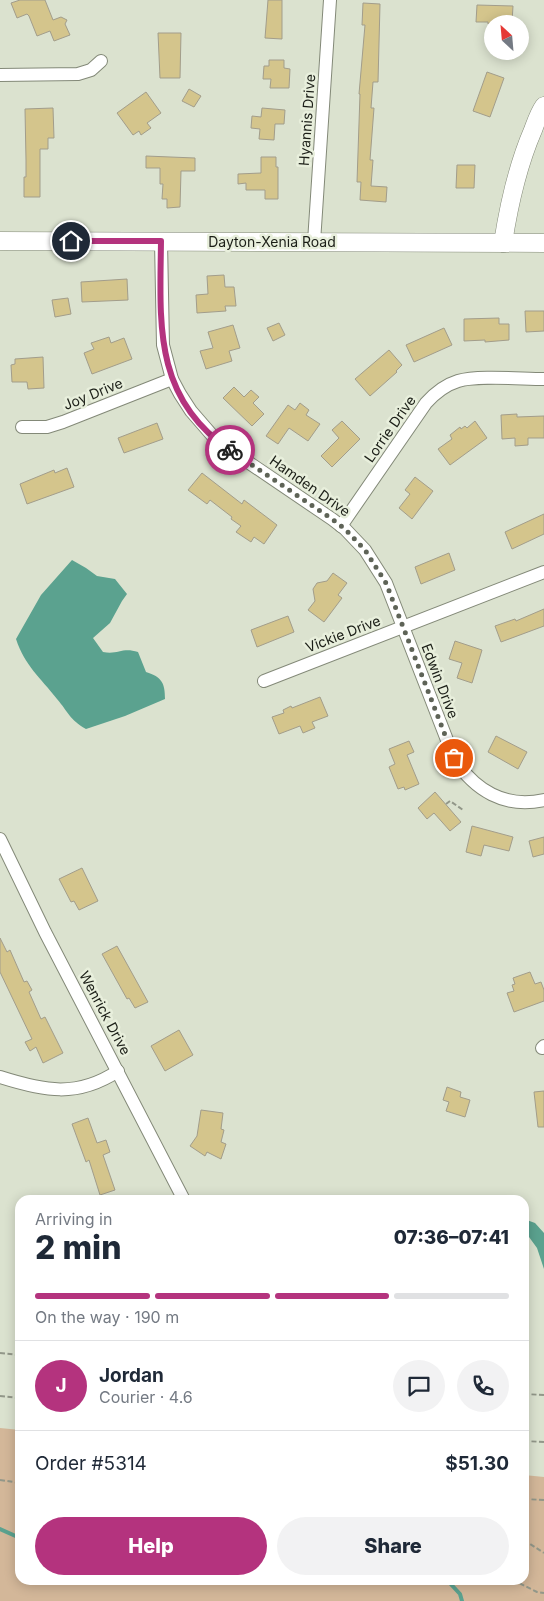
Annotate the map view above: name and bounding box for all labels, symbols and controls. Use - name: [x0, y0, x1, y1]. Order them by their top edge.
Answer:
- north arrow: [484, 15, 529, 60]
- map controls: [484, 15, 529, 60]
- street label: Hyannis Drive: [295, 73, 318, 167]
- pin: [50, 220, 92, 262]
- icon: home: [57, 227, 85, 255]
- street label: Dayton-Xenia Road: [208, 233, 336, 250]
- street label: Joy Drive: [61, 374, 125, 413]
- street label: Lorrie Drive: [360, 392, 419, 465]
- courier: [205, 425, 255, 475]
- icon: bike: [216, 436, 244, 464]
- street label: Hamden Drive: [267, 452, 354, 520]
- street label: Vickie Drive: [303, 611, 383, 656]
- street label: Edwin Drive: [418, 641, 463, 721]
- pin: [433, 737, 475, 779]
- icon: bag: [440, 744, 468, 772]
- street label: Wenrick Drive: [76, 968, 135, 1058]
- text: Arriving in: [35, 1209, 112, 1229]
- text: 07:36–07:41: [394, 1226, 509, 1249]
- text: 2 min: [35, 1228, 121, 1267]
- text: On the way · 190 m: [35, 1307, 179, 1327]
- button: chat: [393, 1360, 445, 1412]
- button: phone: [457, 1360, 509, 1412]
- text: Jordan: [99, 1364, 164, 1387]
- text: J: [55, 1374, 67, 1397]
- text: Courier · 4.6: [99, 1387, 193, 1407]
- text: Order #5314: [35, 1452, 147, 1475]
- text: $51.30: [445, 1452, 509, 1475]
- button: Help: [35, 1517, 267, 1575]
- button: Share: [277, 1517, 509, 1575]

